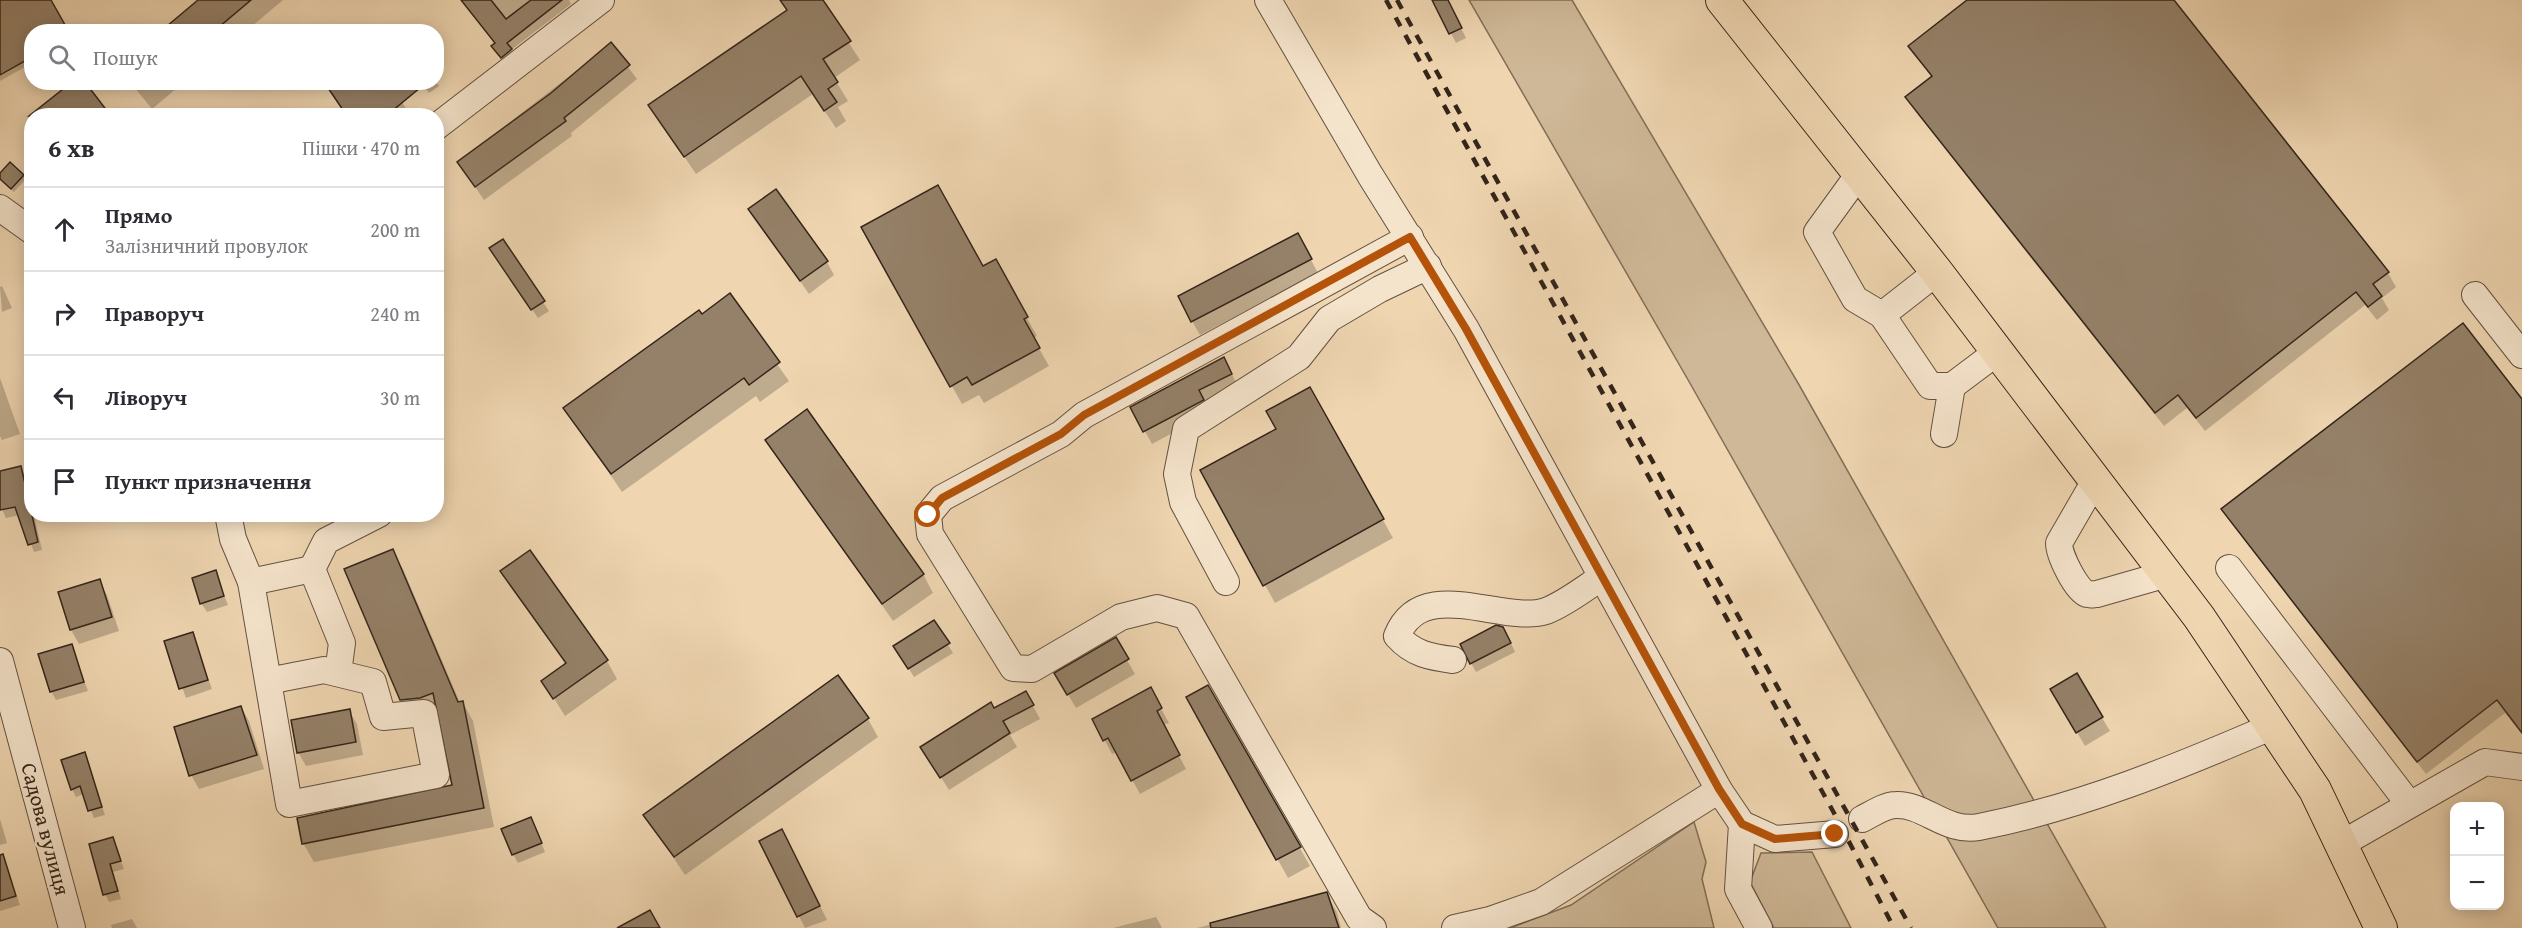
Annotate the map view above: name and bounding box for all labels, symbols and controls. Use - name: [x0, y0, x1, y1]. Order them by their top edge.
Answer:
- search box: [24, 24, 444, 90]
- icon: search: [45, 41, 78, 74]
- text: Пошук: [93, 41, 158, 73]
- text: 6 хв: [48, 128, 95, 167]
- text: Пішки · 470 m: [302, 133, 420, 162]
- text: Прямо: [105, 199, 172, 231]
- icon: ahead: [48, 213, 81, 246]
- text: 200 m: [370, 215, 420, 244]
- text: Залізничний провулок: [105, 231, 308, 260]
- icon: right: [48, 297, 81, 330]
- text: Праворуч: [105, 297, 204, 329]
- text: 240 m: [370, 299, 420, 328]
- icon: left: [48, 381, 81, 414]
- text: Ліворуч: [105, 381, 187, 413]
- text: 30 m: [380, 383, 420, 412]
- icon: arrive: [48, 465, 81, 498]
- text: Пункт призначення: [105, 465, 311, 497]
- route start: [914, 501, 940, 527]
- street label: Садова вулиця: [13, 759, 79, 899]
- map controls: [2450, 802, 2504, 910]
- button: +: [2450, 802, 2504, 856]
- route end: [1821, 820, 1847, 846]
- button: −: [2450, 856, 2504, 910]

